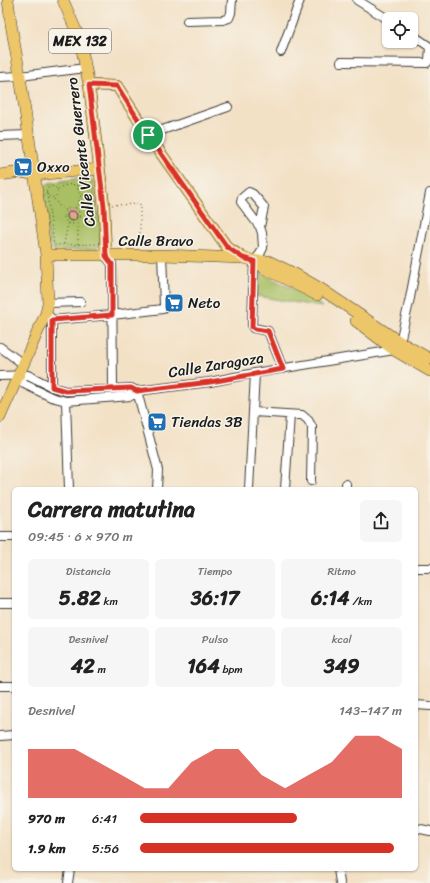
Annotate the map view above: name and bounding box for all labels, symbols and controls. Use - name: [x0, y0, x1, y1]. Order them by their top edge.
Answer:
- map controls: [382, 12, 418, 48]
- button: locate: [382, 12, 418, 48]
- road number: MEX 132: [49, 29, 111, 53]
- street label: Calle Vicente Guerrero: [59, 75, 103, 228]
- pin: [131, 118, 165, 152]
- icon: arrive: [137, 124, 159, 146]
- place label: Oxxo: [37, 154, 70, 180]
- supermarket icon: Oxxo: [12, 156, 34, 178]
- street label: Calle Bravo: [119, 228, 194, 254]
- place label: Neto: [188, 290, 221, 316]
- supermarket icon: Neto: [163, 292, 185, 314]
- street label: Calle Zaragoza: [167, 345, 266, 385]
- place label: Tiendas 3B: [171, 409, 243, 435]
- supermarket icon: Tiendas 3B: [146, 411, 168, 433]
- text: Carrera matutina: [28, 490, 195, 529]
- button: share: [360, 500, 402, 542]
- text: 09:45 · 6 × 970 m: [28, 525, 133, 548]
- text: Distancia: [66, 562, 111, 581]
- text: Tiempo: [198, 562, 232, 581]
- text: Ritmo: [327, 562, 356, 581]
- text: 5.82: [59, 581, 101, 616]
- text: 36:17: [191, 581, 239, 616]
- text: 6:14: [311, 581, 350, 616]
- text: km: [101, 592, 118, 611]
- text: /km: [350, 592, 372, 611]
- text: Desnivel: [68, 630, 108, 649]
- text: Pulso: [202, 630, 228, 649]
- text: kcal: [332, 630, 352, 649]
- text: 42: [71, 649, 95, 684]
- text: 164: [187, 649, 220, 684]
- text: 349: [324, 649, 360, 684]
- text: m: [95, 660, 106, 679]
- text: bpm: [220, 660, 243, 679]
- text: Desnivel: [28, 699, 75, 722]
- text: 143–147 m: [339, 699, 402, 722]
- text: 970 m: [28, 807, 65, 830]
- text: 6:41: [92, 807, 117, 830]
- text: 1.9 km: [28, 837, 66, 860]
- text: 5:56: [92, 837, 119, 860]

